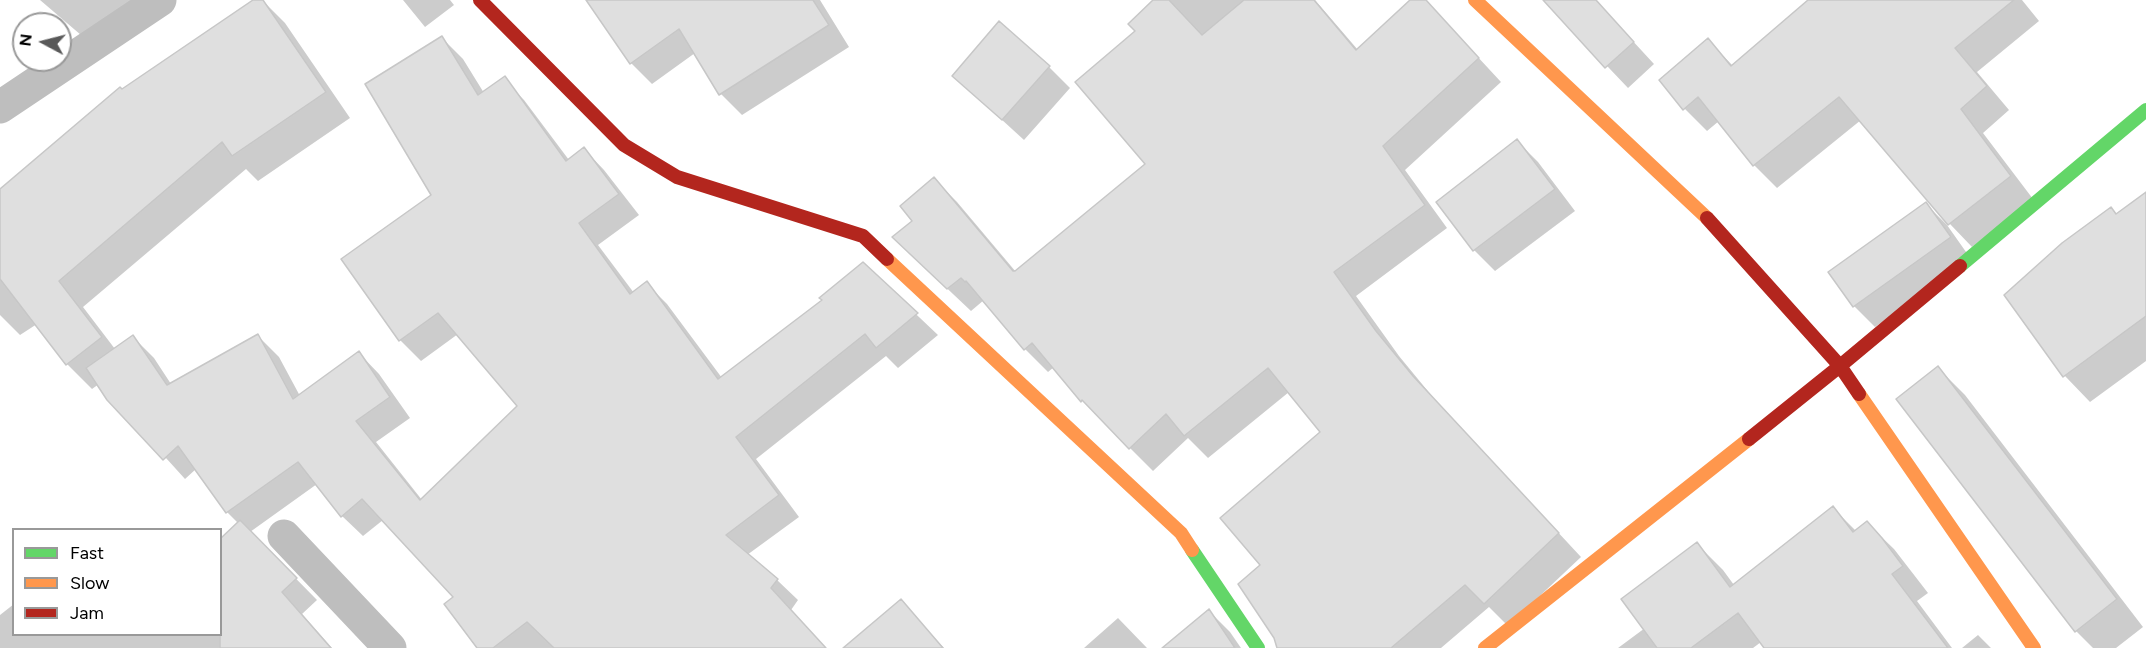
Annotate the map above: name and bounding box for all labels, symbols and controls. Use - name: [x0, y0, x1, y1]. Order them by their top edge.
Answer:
- north arrow: [12, 12, 72, 72]
- text: N: [15, 33, 36, 47]
- legend: [12, 528, 222, 636]
- text: Fast: [70, 542, 104, 564]
- text: Slow: [70, 572, 109, 594]
- text: Jam: [70, 602, 104, 624]

